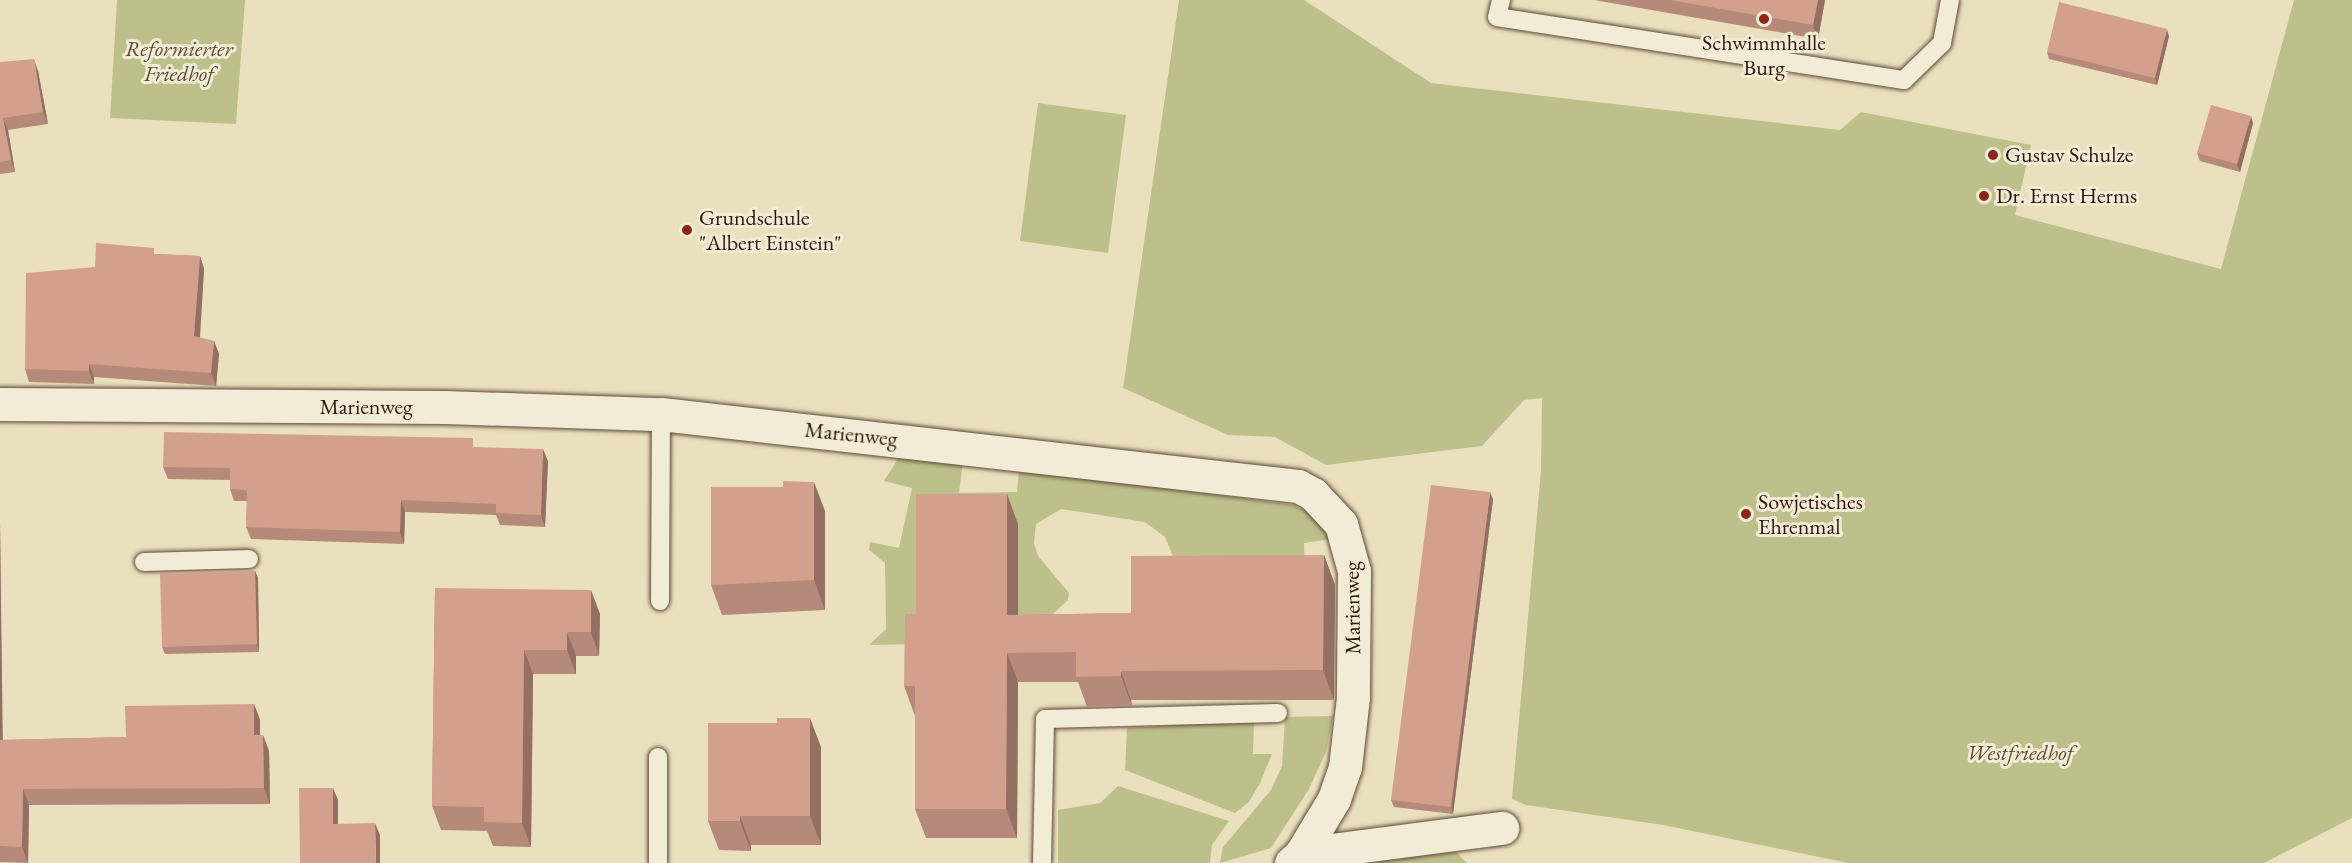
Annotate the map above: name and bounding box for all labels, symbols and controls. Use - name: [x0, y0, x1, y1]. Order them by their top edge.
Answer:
- marker: Schwimmhalle Burg: [1757, 12, 1771, 26]
- place label: Schwimmhalle Burg: [1702, 29, 1826, 80]
- park label: Reformierter Friedhof: [125, 35, 233, 86]
- place label: Gustav Schulze: [2005, 142, 2133, 168]
- marker: Gustav Schulze: [1986, 148, 2000, 162]
- place label: Dr. Ernst Herms: [1996, 183, 2137, 209]
- marker: Dr. Ernst Herms: [1977, 189, 1991, 203]
- place label: Grundschule "Albert Einstein": [699, 204, 842, 255]
- marker: Grundschule "Albert Einstein": [680, 223, 694, 237]
- street label: Marienweg: [319, 394, 413, 420]
- street label: Marienweg: [803, 416, 899, 452]
- place label: Sowjetisches Ehrenmal: [1758, 488, 1863, 540]
- marker: Sowjetisches Ehrenmal: [1739, 507, 1753, 521]
- street label: Marienweg: [1338, 561, 1366, 655]
- park label: Westfriedhof: [1966, 740, 2074, 766]

